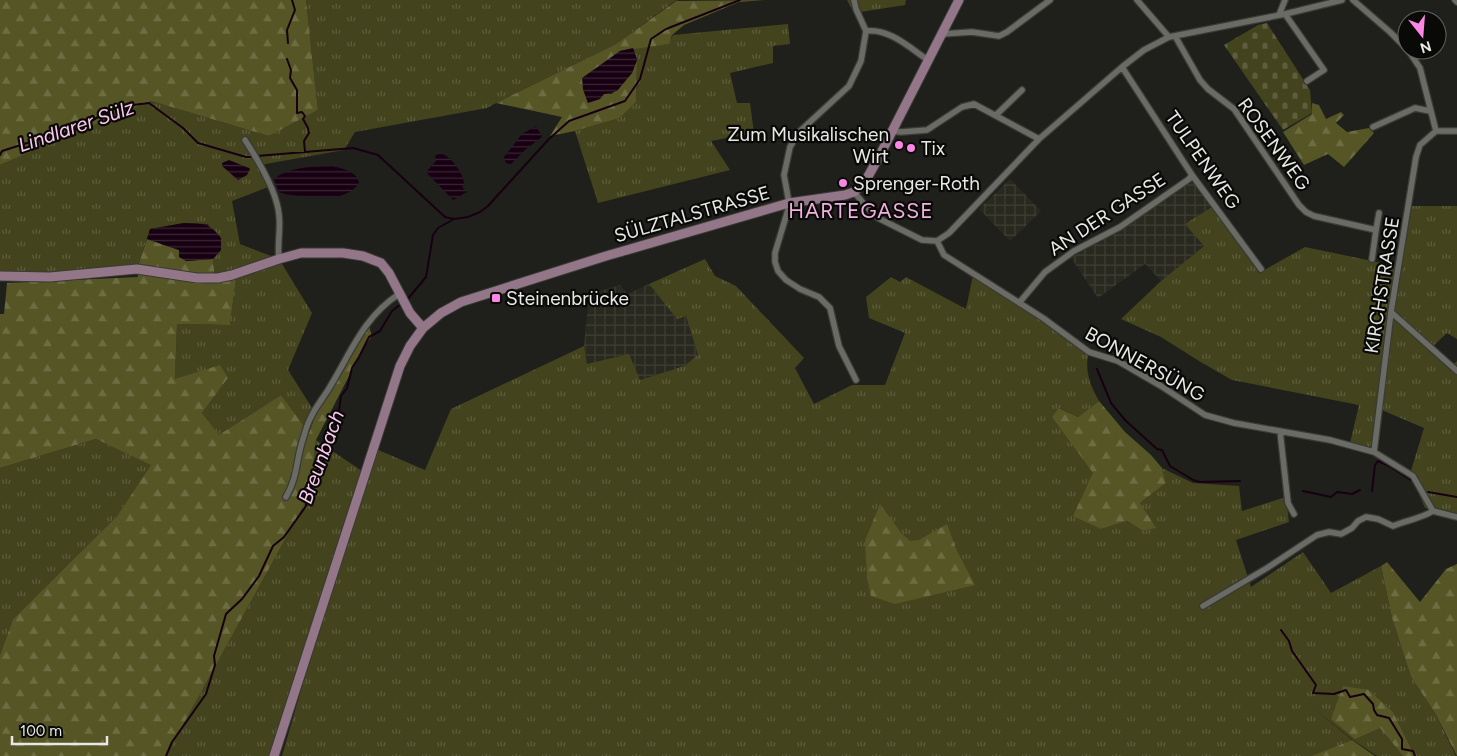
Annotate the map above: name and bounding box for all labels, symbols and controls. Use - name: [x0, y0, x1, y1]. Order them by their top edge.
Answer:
- north arrow: [1397, 10, 1447, 60]
- text: N: [1418, 37, 1433, 57]
- street label: ROSENWEG: [1233, 93, 1315, 195]
- water label: Lindlarer Sülz: [15, 95, 137, 157]
- street label: TULPENWEG: [1161, 106, 1245, 214]
- place label: Zum Musikalischen Wirt: [727, 123, 889, 168]
- place label: Tix: [921, 137, 945, 160]
- marker: Zum Musikalischen Wirt: [893, 139, 905, 151]
- marker: Tix: [905, 142, 917, 154]
- street label: AN DER GASSE: [1044, 168, 1170, 260]
- place label: Sprenger-Roth: [853, 172, 980, 195]
- marker: Sprenger-Roth: [837, 177, 849, 189]
- street label: SÜLZTALSTRASSE: [612, 181, 772, 247]
- district label: HARTEGASSE: [788, 198, 934, 223]
- street label: KIRCHSTRASSE: [1360, 215, 1404, 355]
- place label: Steinenbrücke: [506, 287, 629, 310]
- marker: Steinenbrücke: [490, 292, 502, 304]
- street label: BONNERSÜNG: [1081, 322, 1209, 406]
- water label: Breunbach: [293, 407, 349, 507]
- scale bar: [12, 714, 108, 746]
- text: 100 m: [20, 722, 62, 740]

